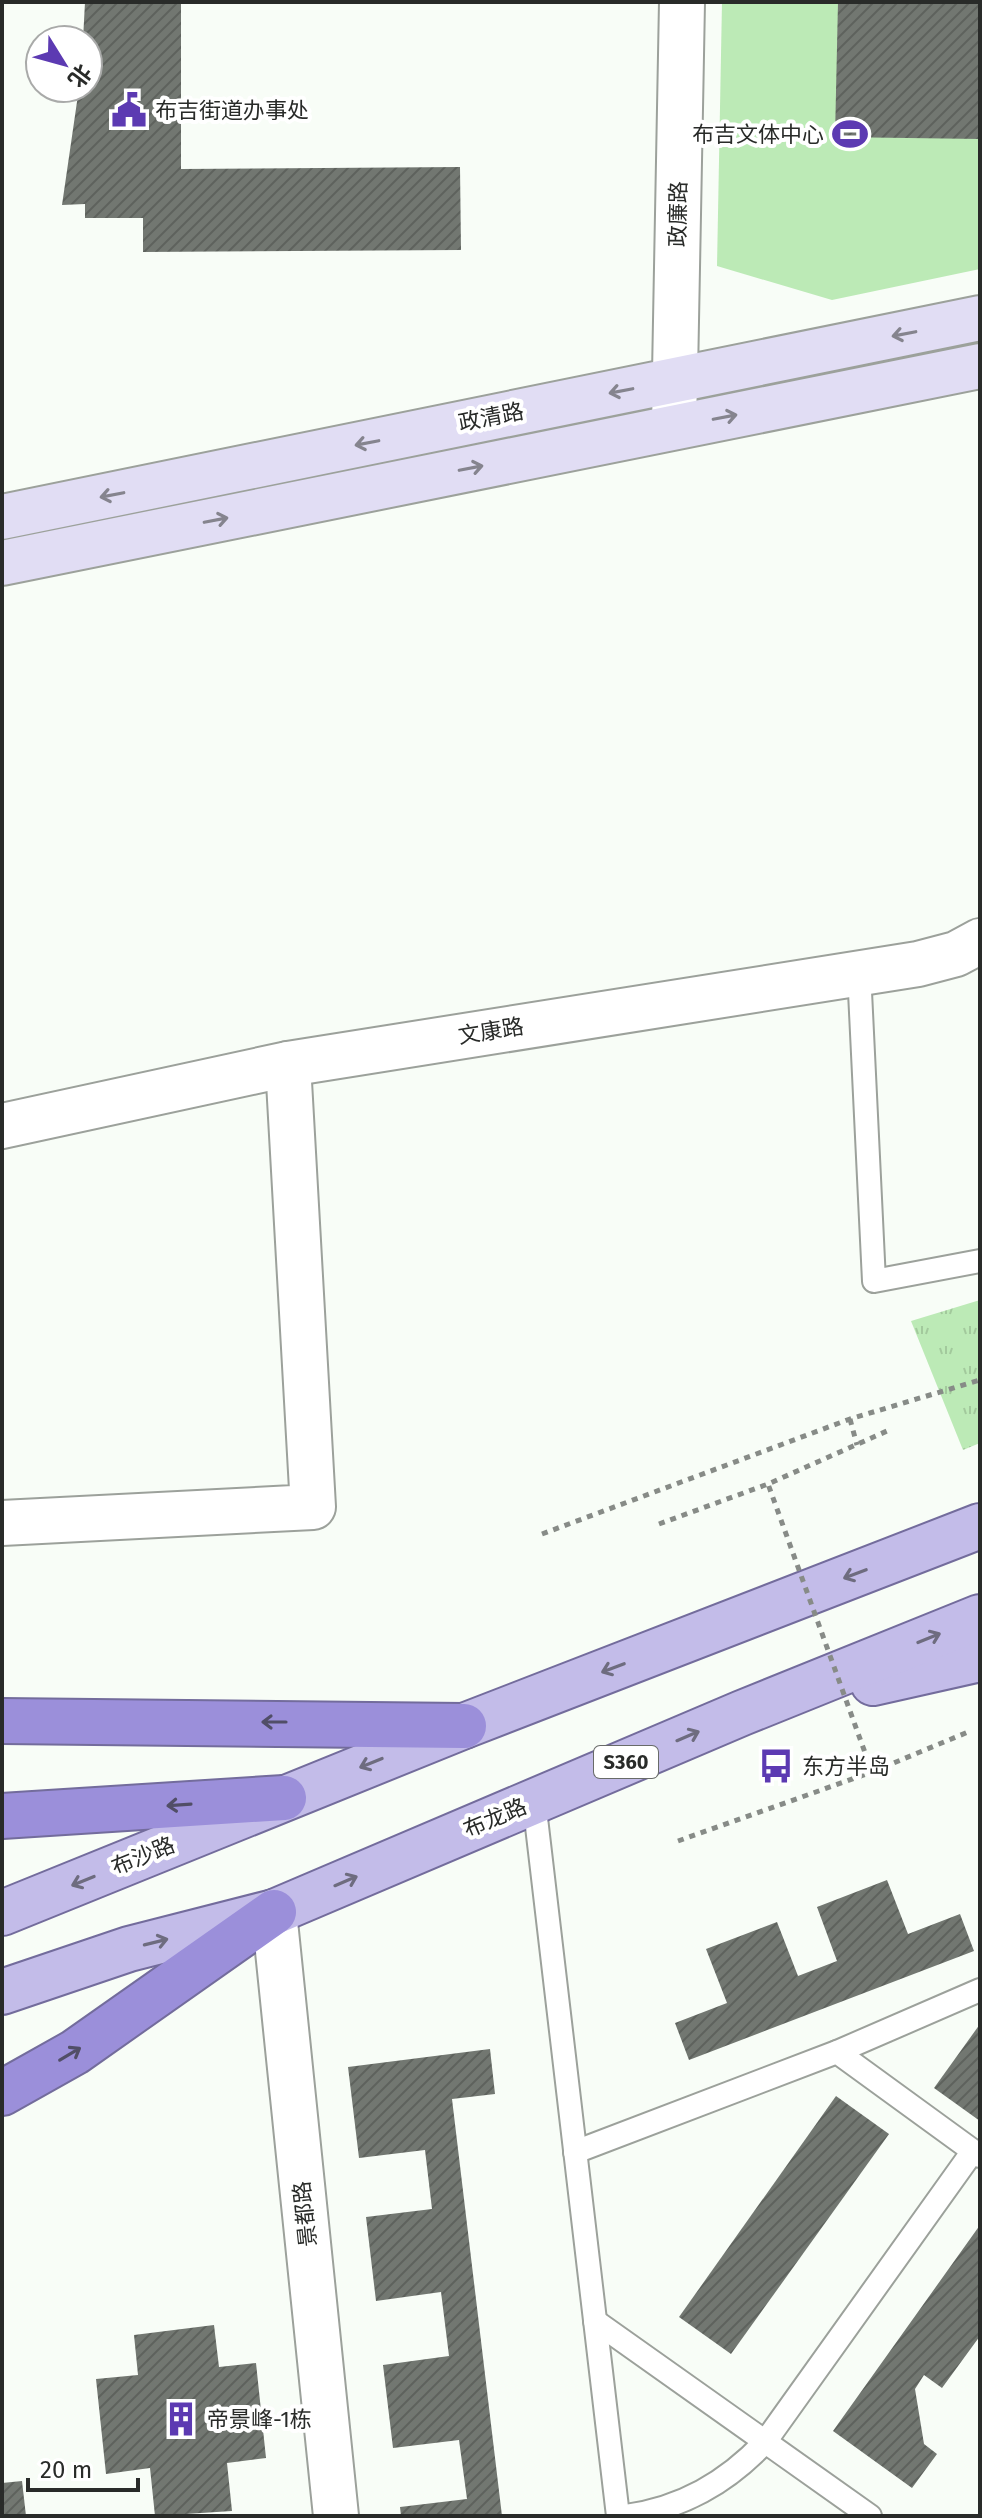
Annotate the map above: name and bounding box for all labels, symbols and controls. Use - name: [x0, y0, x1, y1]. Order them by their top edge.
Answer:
- north arrow: [24, 24, 104, 104]
- text: 北: [62, 59, 97, 93]
- public building icon: 布吉街道办事处: [110, 91, 148, 129]
- place label: 布吉街道办事处: [155, 97, 309, 124]
- sports icon: 布吉文体中心: [831, 115, 869, 153]
- place label: 布吉文体中心: [692, 121, 824, 148]
- street label: 政廉路: [664, 181, 692, 247]
- one-way arrow: [891, 327, 917, 342]
- one-way arrow: [609, 384, 635, 399]
- street label: 政清路: [456, 397, 526, 437]
- one-way arrow: [712, 408, 738, 423]
- one-way arrow: [354, 436, 380, 451]
- one-way arrow: [457, 460, 483, 475]
- one-way arrow: [99, 488, 125, 503]
- one-way arrow: [202, 511, 228, 526]
- street label: 文康路: [456, 1013, 526, 1049]
- one-way arrow: [843, 1568, 868, 1582]
- one-way arrow: [916, 1630, 941, 1644]
- one-way arrow: [601, 1662, 626, 1676]
- one-way arrow: [261, 1714, 288, 1730]
- one-way arrow: [675, 1727, 700, 1742]
- road number: S360: [594, 1746, 658, 1778]
- bus stop icon: 东方半岛: [757, 1747, 795, 1785]
- place label: 东方半岛: [802, 1753, 890, 1780]
- one-way arrow: [359, 1757, 384, 1772]
- street label: 布龙路: [459, 1793, 531, 1843]
- one-way arrow: [166, 1798, 193, 1813]
- street label: 布沙路: [107, 1831, 179, 1881]
- one-way arrow: [333, 1873, 358, 1888]
- one-way arrow: [71, 1875, 96, 1889]
- one-way arrow: [142, 1933, 168, 1948]
- one-way arrow: [58, 2046, 81, 2062]
- street label: 景都路: [288, 2180, 322, 2248]
- building icon: 帝景峰-1栋: [162, 2400, 200, 2438]
- place label: 帝景峰-1栋: [207, 2406, 312, 2433]
- scale bar: [28, 2442, 138, 2492]
- text: 20 m: [40, 2456, 92, 2484]

